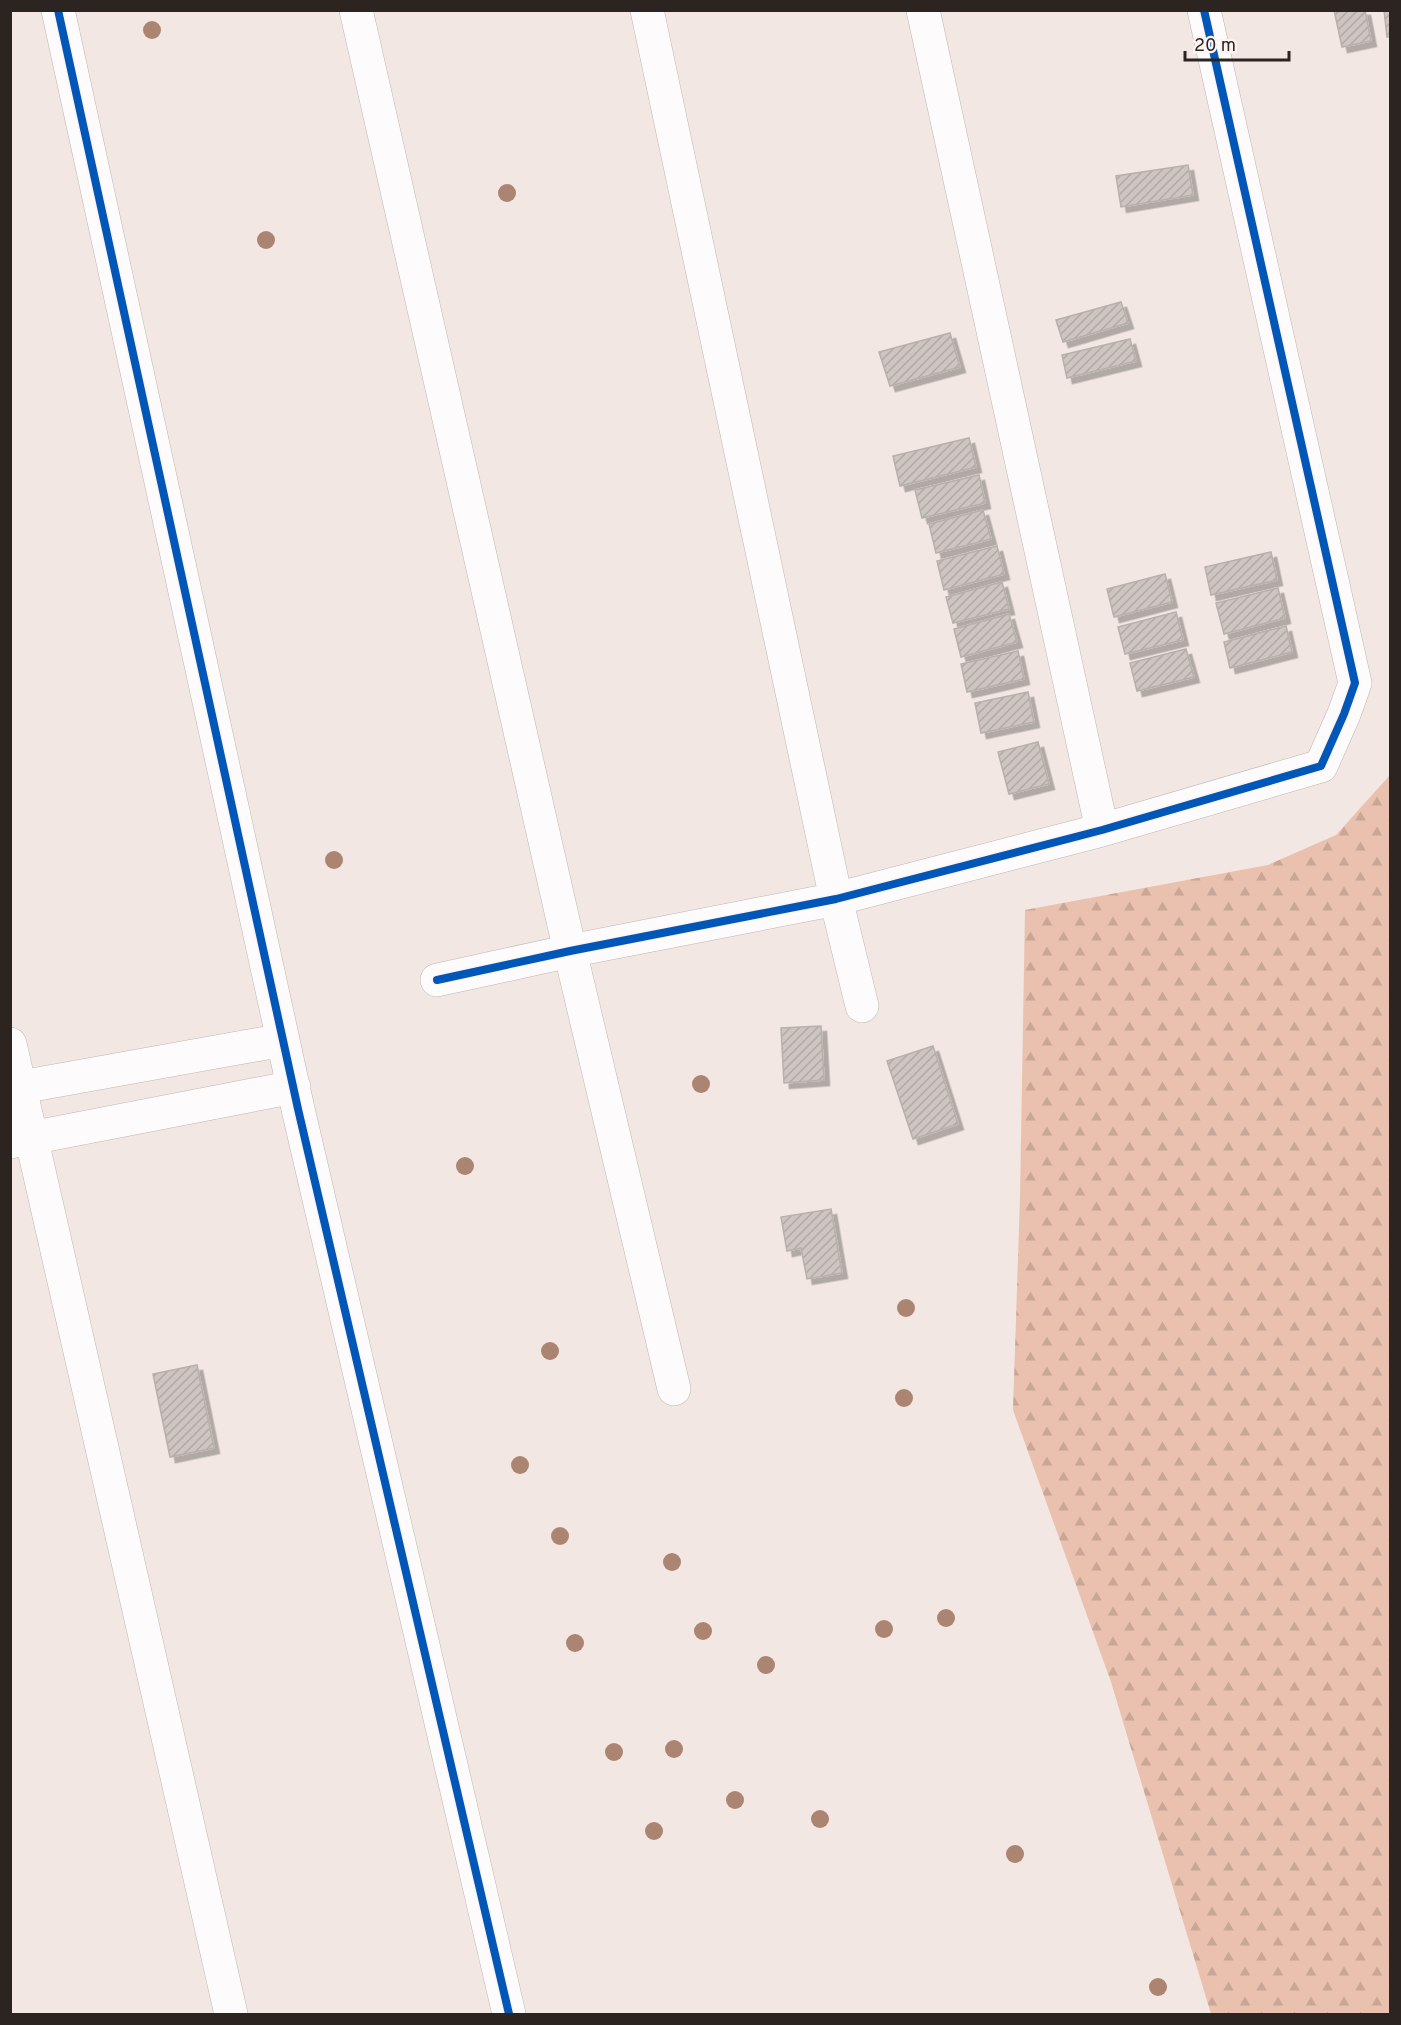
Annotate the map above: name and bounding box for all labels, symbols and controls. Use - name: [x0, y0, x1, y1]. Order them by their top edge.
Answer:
- scale bar: [1185, 24, 1288, 62]
- text: 20 m: [1194, 35, 1236, 58]

